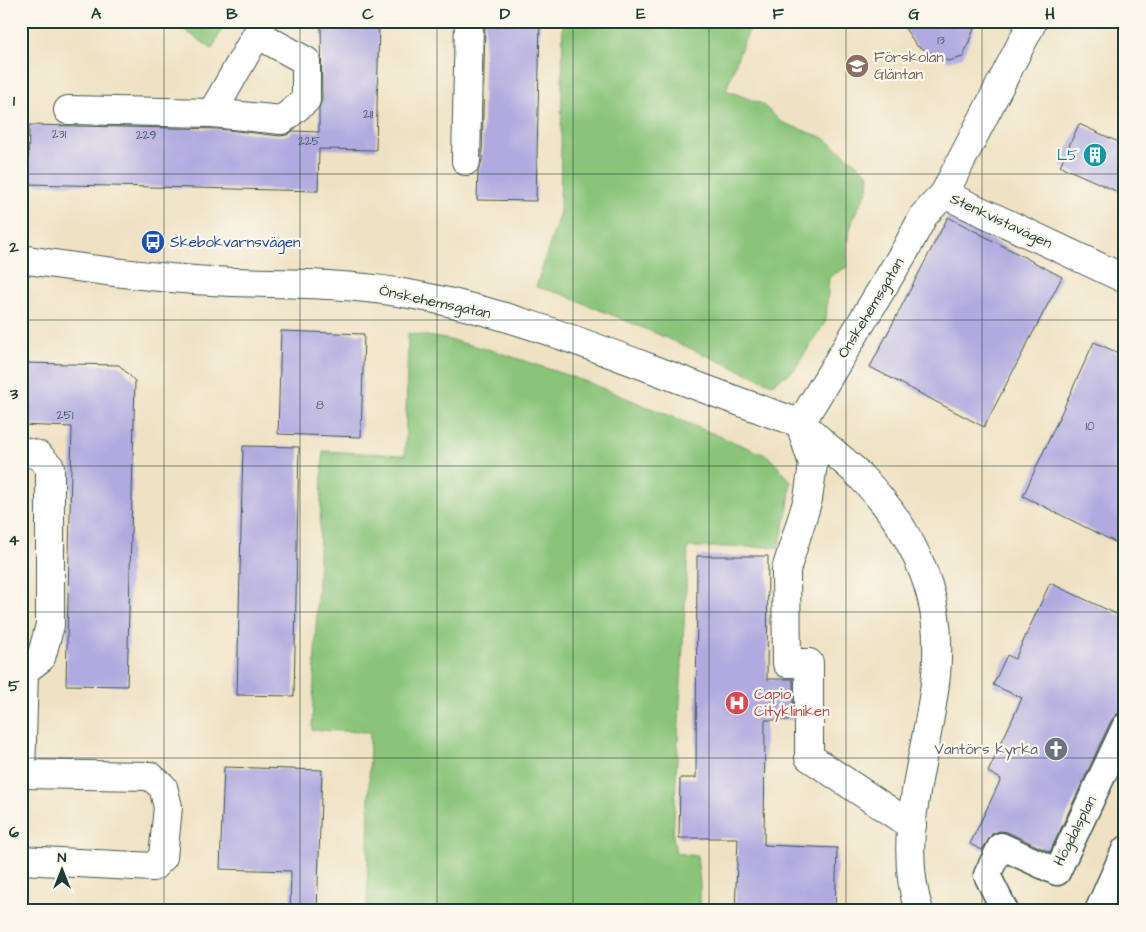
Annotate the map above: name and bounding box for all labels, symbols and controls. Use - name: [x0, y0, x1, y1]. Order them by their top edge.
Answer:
- text: A: [91, 3, 102, 25]
- text: B: [226, 3, 238, 25]
- text: C: [362, 3, 374, 25]
- text: D: [500, 3, 511, 25]
- text: E: [636, 3, 646, 25]
- text: F: [772, 3, 784, 25]
- text: G: [908, 3, 920, 25]
- text: H: [1045, 3, 1055, 25]
- house number: 13: [937, 32, 945, 49]
- place label: Förskolan Gläntan: [874, 47, 944, 85]
- school or university icon: Förskolan Gläntan: [844, 53, 870, 79]
- text: 1: [13, 90, 16, 112]
- house number: 211: [363, 106, 373, 123]
- house number: 231: [52, 126, 67, 143]
- house number: 229: [136, 127, 156, 144]
- house number: 225: [298, 133, 321, 150]
- building icon: L5: [1082, 142, 1108, 168]
- place label: L5: [1057, 145, 1078, 166]
- street label: Stenkvistavägen: [946, 188, 1056, 255]
- bus stop icon: Skebokvarnsvägen: [140, 229, 166, 255]
- place label: Skebokvarnsvägen: [170, 232, 301, 254]
- text: 2: [8, 236, 19, 258]
- street label: Önskehemsgatan: [833, 253, 910, 363]
- street label: Önskehemsgatan: [377, 280, 493, 325]
- text: 3: [9, 383, 19, 405]
- house number: 8: [316, 397, 324, 414]
- house number: 251: [57, 407, 74, 424]
- house number: 10: [1085, 418, 1095, 435]
- text: 4: [9, 529, 20, 551]
- text: 5: [8, 675, 20, 697]
- place label: Capio Citykliniken: [754, 684, 830, 723]
- hospital icon: Capio Citykliniken: [724, 690, 750, 716]
- church icon: Vantörs kyrka: [1043, 736, 1069, 762]
- place label: Vantörs kyrka: [935, 739, 1038, 761]
- street label: Högdalsplan: [1048, 792, 1103, 870]
- text: 6: [9, 821, 19, 843]
- north arrow: [38, 844, 88, 894]
- text: N: [58, 848, 67, 868]

